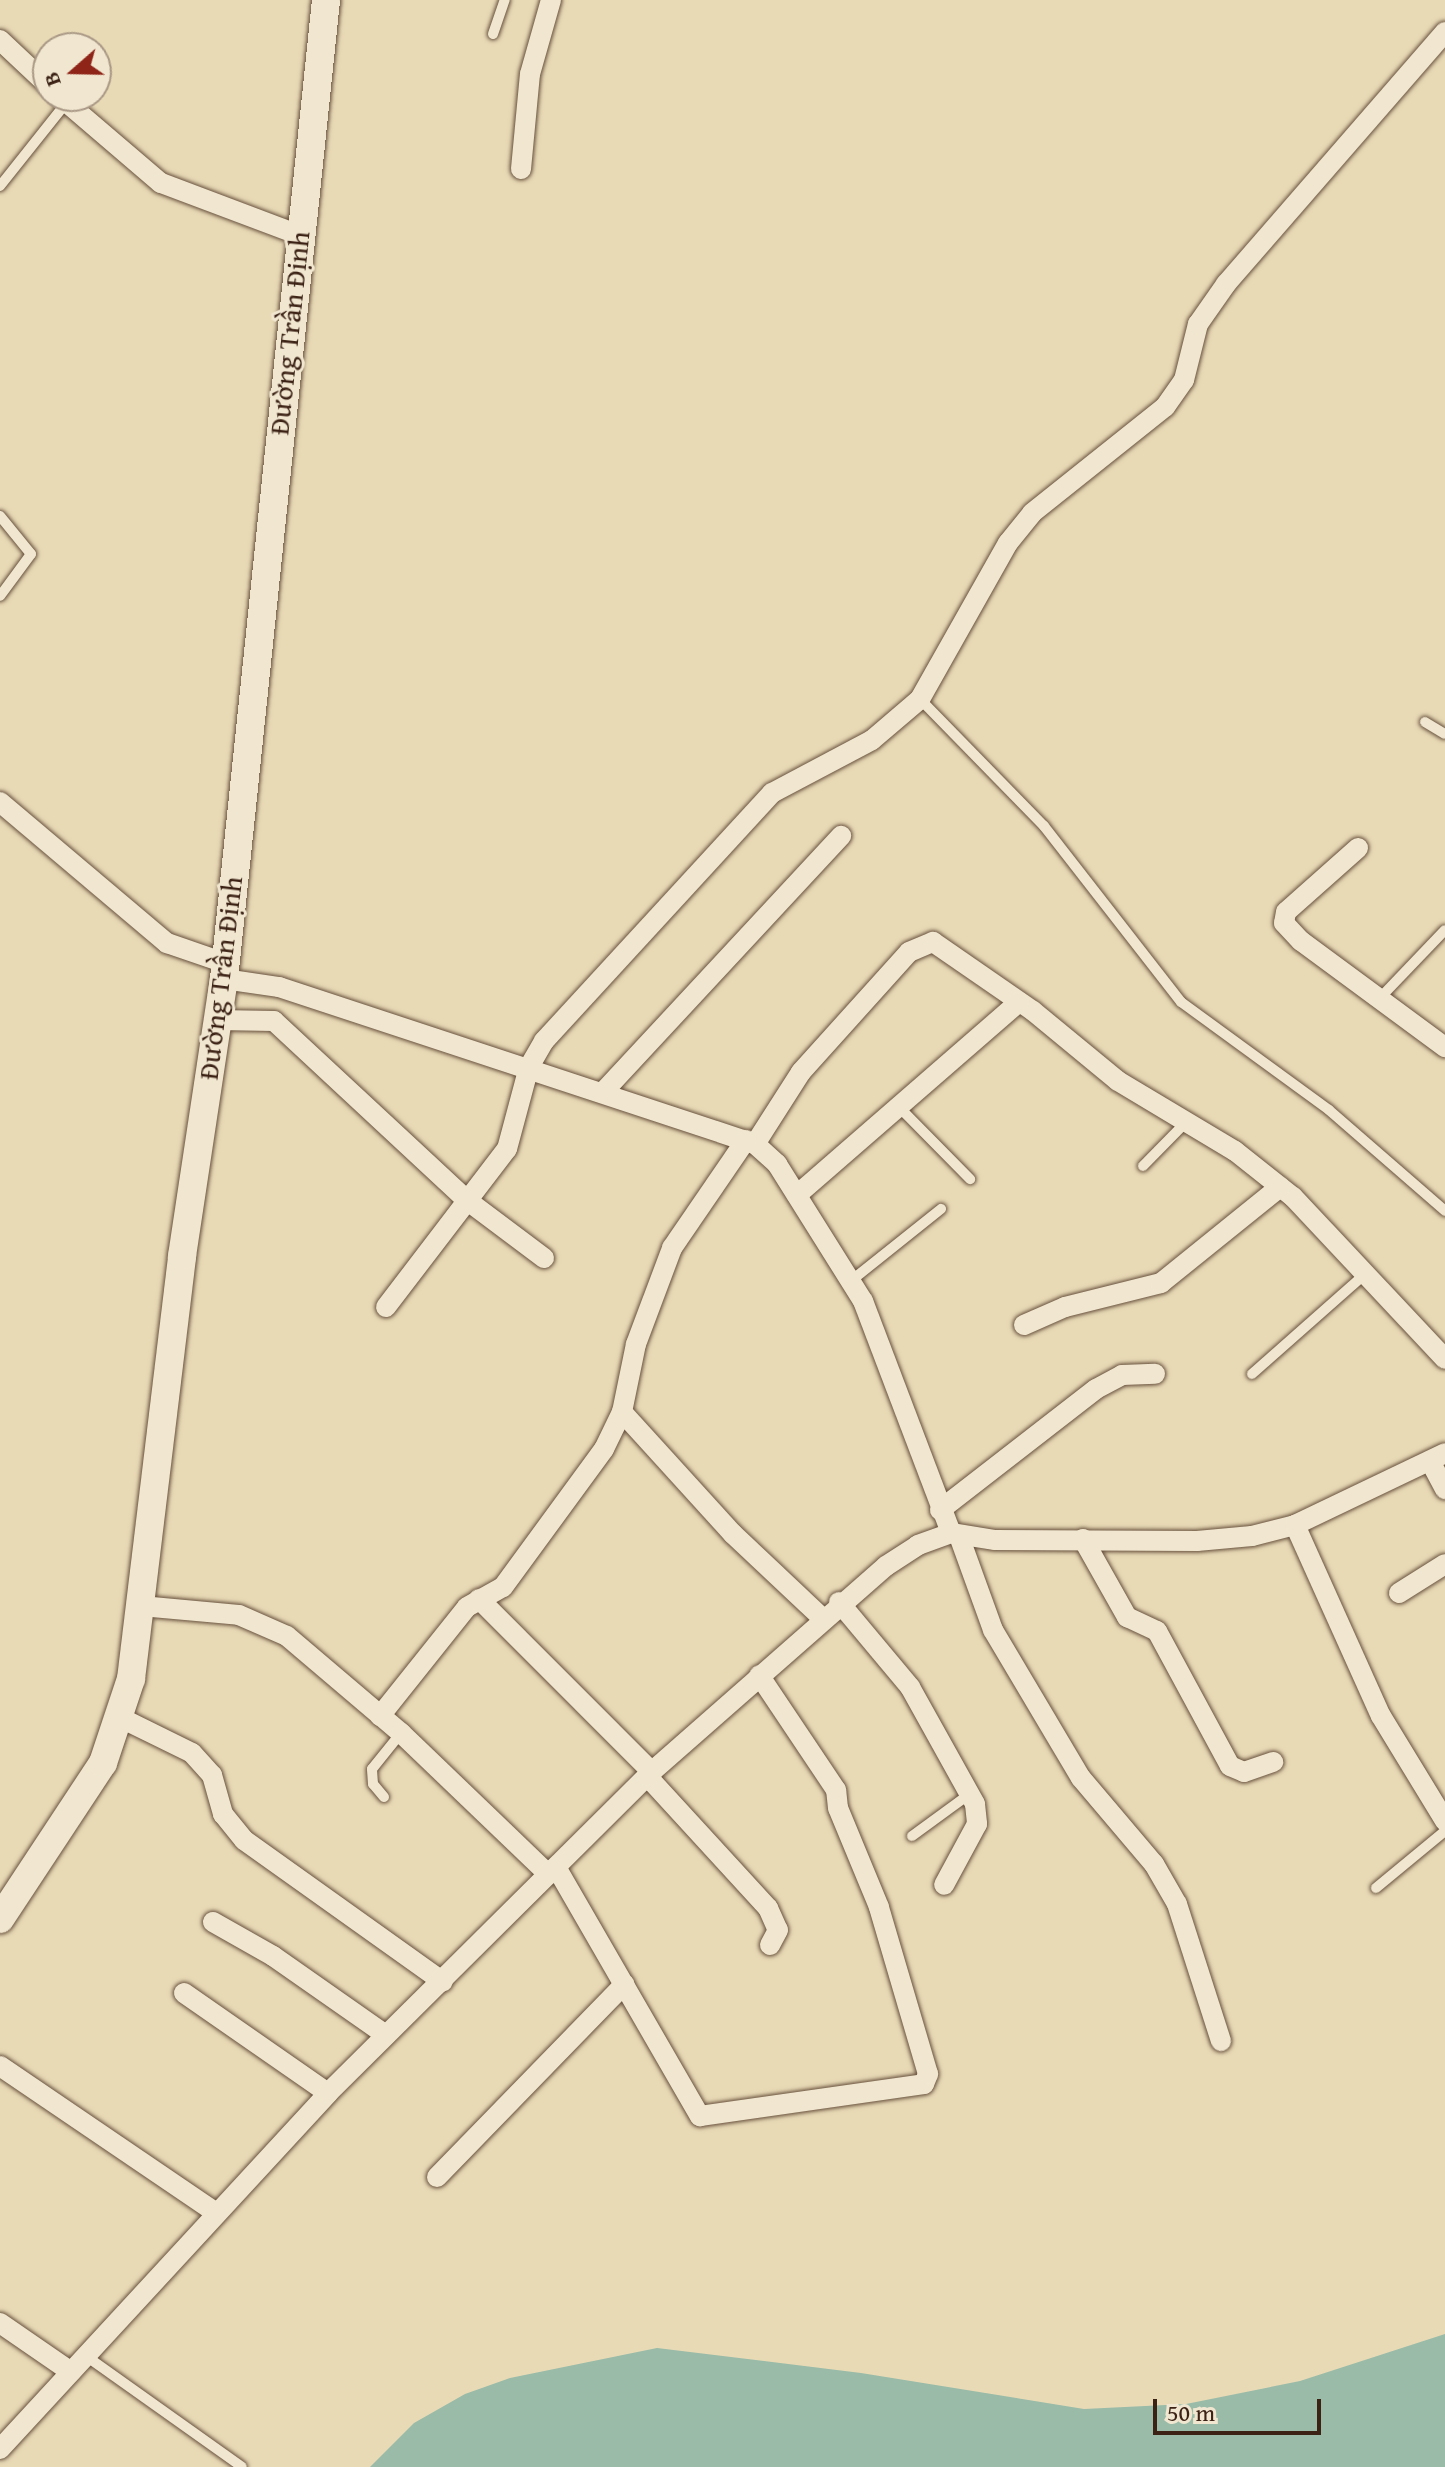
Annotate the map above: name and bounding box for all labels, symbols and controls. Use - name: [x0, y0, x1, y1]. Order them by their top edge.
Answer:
- north arrow: [32, 32, 112, 112]
- text: B: [34, 68, 69, 91]
- street label: Đường Trần Định: [262, 229, 316, 437]
- street label: Đường Trần Định: [191, 874, 249, 1082]
- scale bar: [1157, 2383, 1325, 2433]
- text: 50 m: [1167, 2395, 1215, 2430]

